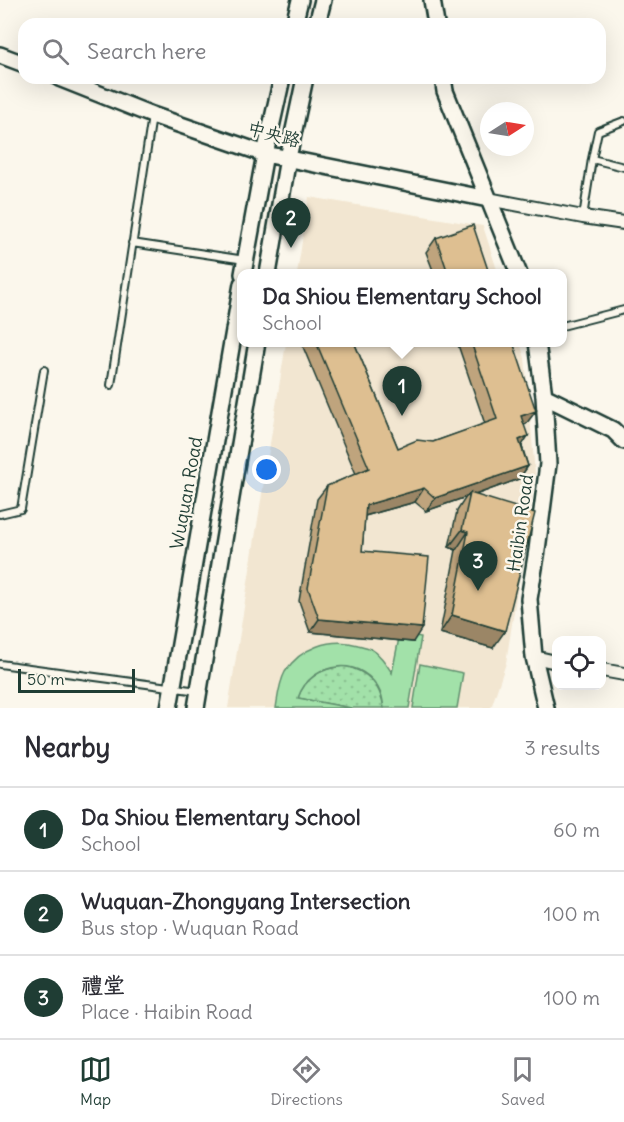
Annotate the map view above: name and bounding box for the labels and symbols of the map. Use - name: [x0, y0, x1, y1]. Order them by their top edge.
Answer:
- north arrow: [480, 102, 534, 156]
- street label: 中央路: [245, 116, 303, 152]
- pin: 2: [272, 198, 310, 248]
- pin: 1: [382, 366, 422, 416]
- street label: Wuquan Road: [165, 434, 207, 551]
- your location: [252, 455, 281, 484]
- street label: Haibin Road: [502, 472, 538, 573]
- pin: 3: [458, 542, 498, 591]
- scale bar: [18, 666, 135, 694]

